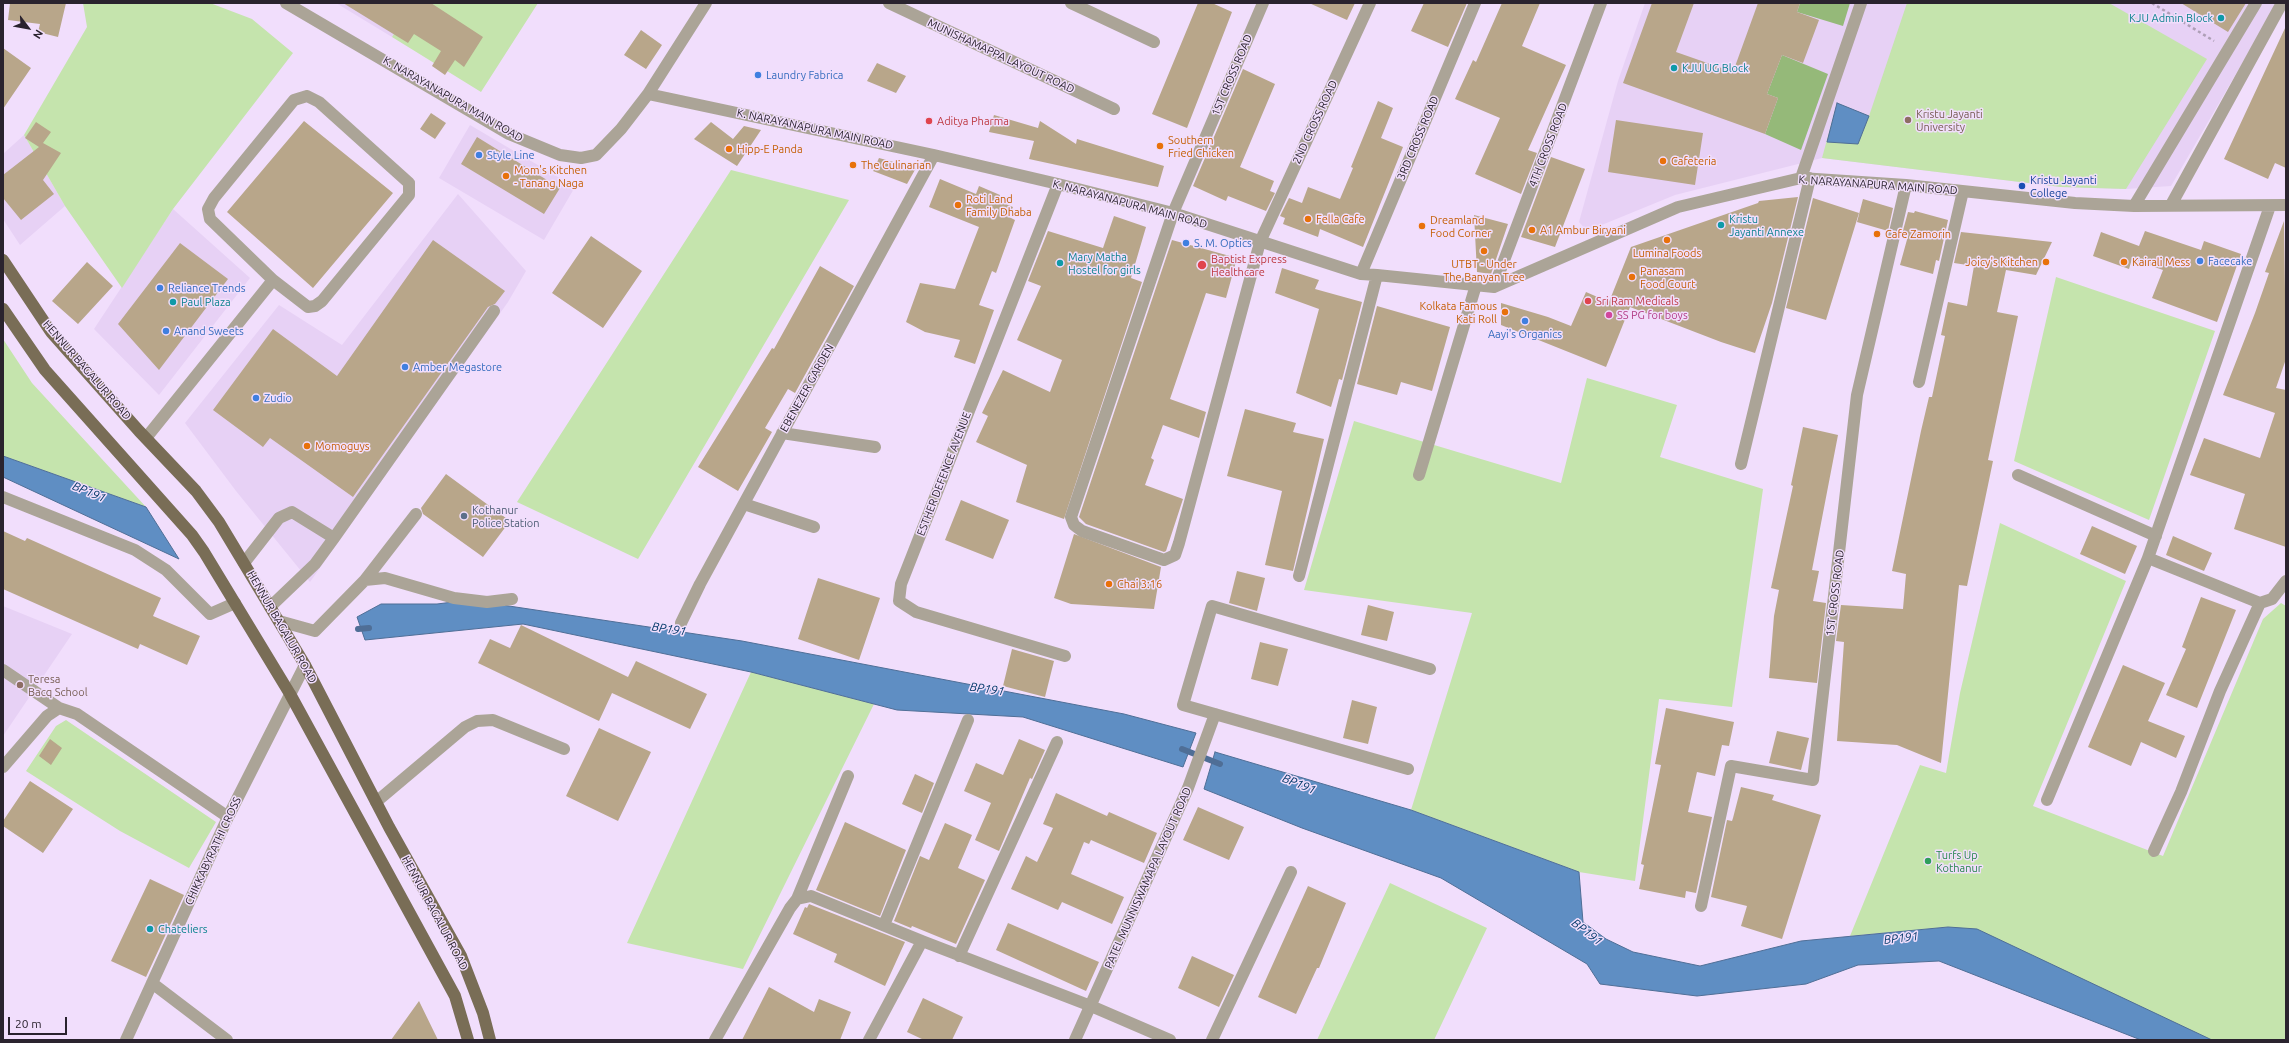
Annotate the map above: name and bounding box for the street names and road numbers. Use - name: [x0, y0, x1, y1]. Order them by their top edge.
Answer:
- street label: MUNISHAMAPPA LAYOUT ROAD: [925, 16, 1077, 96]
- street label: 1ST CROSS ROAD: [1209, 32, 1255, 118]
- street label: K. NARAYANAPURA MAIN ROAD: [381, 53, 525, 145]
- street label: 2ND CROSS ROAD: [1290, 78, 1340, 166]
- street label: 3RD CROSS ROAD: [1394, 94, 1442, 182]
- street label: 4TH CROSS ROAD: [1526, 101, 1570, 189]
- street label: K. NARAYANAPURA MAIN ROAD: [736, 106, 894, 152]
- street label: K. NARAYANAPURA MAIN ROAD: [1798, 173, 1958, 197]
- street label: K. NARAYANAPURA MAIN ROAD: [1051, 177, 1209, 231]
- street label: HENNUR BAGALUR ROAD: [40, 318, 134, 422]
- street label: EBENEZER GARDEN: [777, 342, 837, 434]
- street label: ESTHER DEFENCE AVENUE: [914, 410, 974, 538]
- street label: 1ST CROSS ROAD: [1823, 549, 1847, 637]
- street label: HENNUR BAGALUR ROAD: [244, 568, 320, 686]
- street label: PATEL MUNNISWAMAPA LAYOUT ROAD: [1102, 785, 1194, 971]
- street label: CHIKKABYRATHI CROSS: [182, 795, 244, 907]
- street label: HENNUR BAGALUR ROAD: [399, 854, 471, 972]

